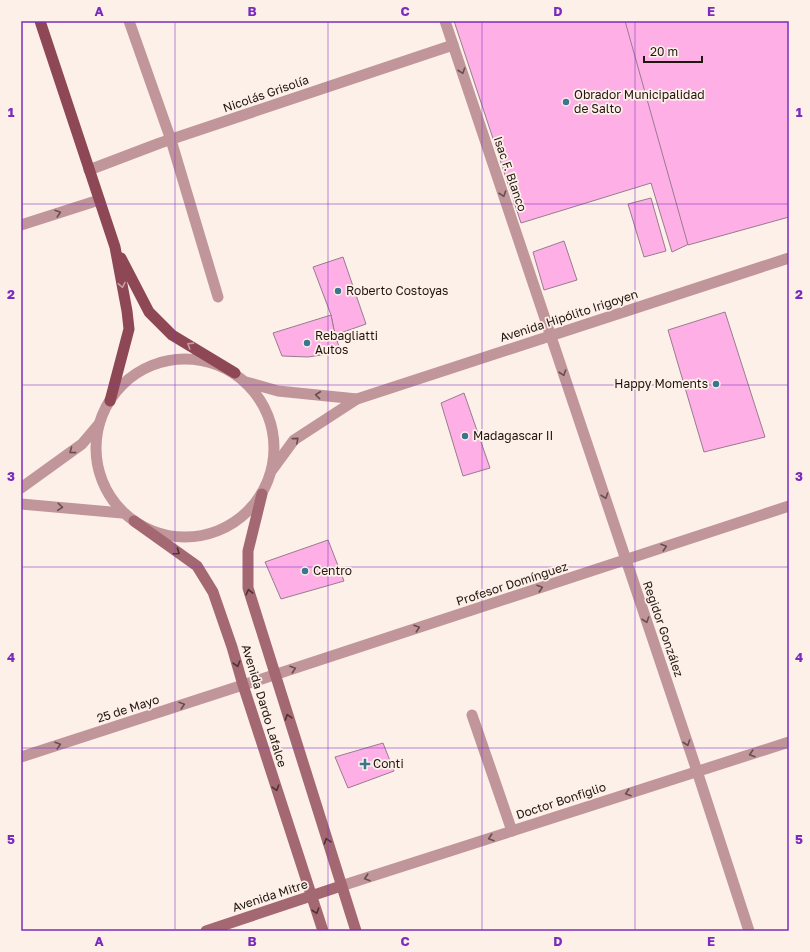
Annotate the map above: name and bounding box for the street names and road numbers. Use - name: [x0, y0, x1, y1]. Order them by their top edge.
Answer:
- street label: Nicolás Grisolía: [221, 72, 311, 115]
- street label: Isac F. Blanco: [491, 134, 530, 213]
- street label: Avenida Hipólito Irigoyen: [498, 286, 640, 345]
- street label: Profesor Domínguez: [454, 558, 570, 609]
- street label: Regidor González: [640, 579, 687, 679]
- street label: Avenida Dardo Lafalce: [239, 643, 290, 769]
- street label: 25 de Mayo: [95, 691, 161, 726]
- street label: Doctor Bonfiglio: [514, 779, 608, 822]
- street label: Avenida Mitre: [230, 876, 309, 915]

